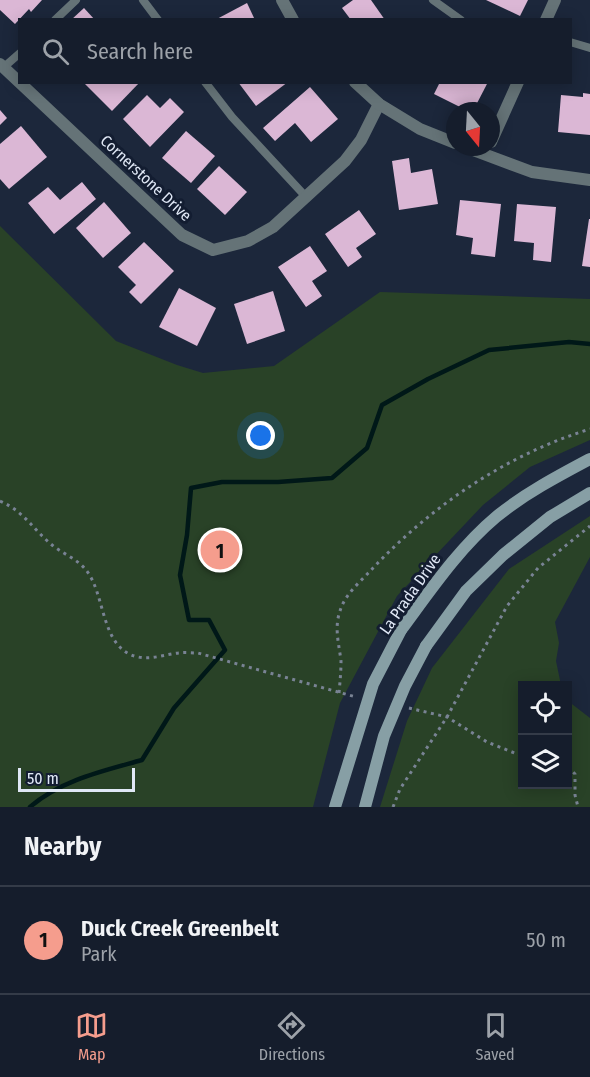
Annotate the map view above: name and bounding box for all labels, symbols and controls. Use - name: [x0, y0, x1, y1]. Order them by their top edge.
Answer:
- search box: [18, 18, 572, 84]
- icon: search: [39, 35, 72, 68]
- text: Search here: [87, 38, 193, 65]
- north arrow: [446, 102, 500, 156]
- street label: Cornerstone Drive: [96, 131, 196, 225]
- your location: [246, 421, 275, 450]
- pin: 1: [200, 528, 240, 572]
- street label: La Prada Drive: [375, 550, 445, 638]
- map controls: [518, 681, 572, 789]
- button: locate: [518, 681, 572, 735]
- button: layers: [518, 735, 572, 789]
- scale bar: [18, 765, 135, 792]
- text: 50 m: [27, 769, 59, 788]
- text: Nearby: [24, 831, 101, 862]
- text: Duck Creek Greenbelt: [81, 915, 279, 942]
- text: 1: [39, 928, 48, 952]
- text: 50 m: [526, 928, 566, 952]
- text: Park: [81, 942, 117, 966]
- tab: Map: [75, 1009, 108, 1064]
- tab: Directions: [259, 1009, 325, 1064]
- tab: Saved: [476, 1009, 515, 1064]

